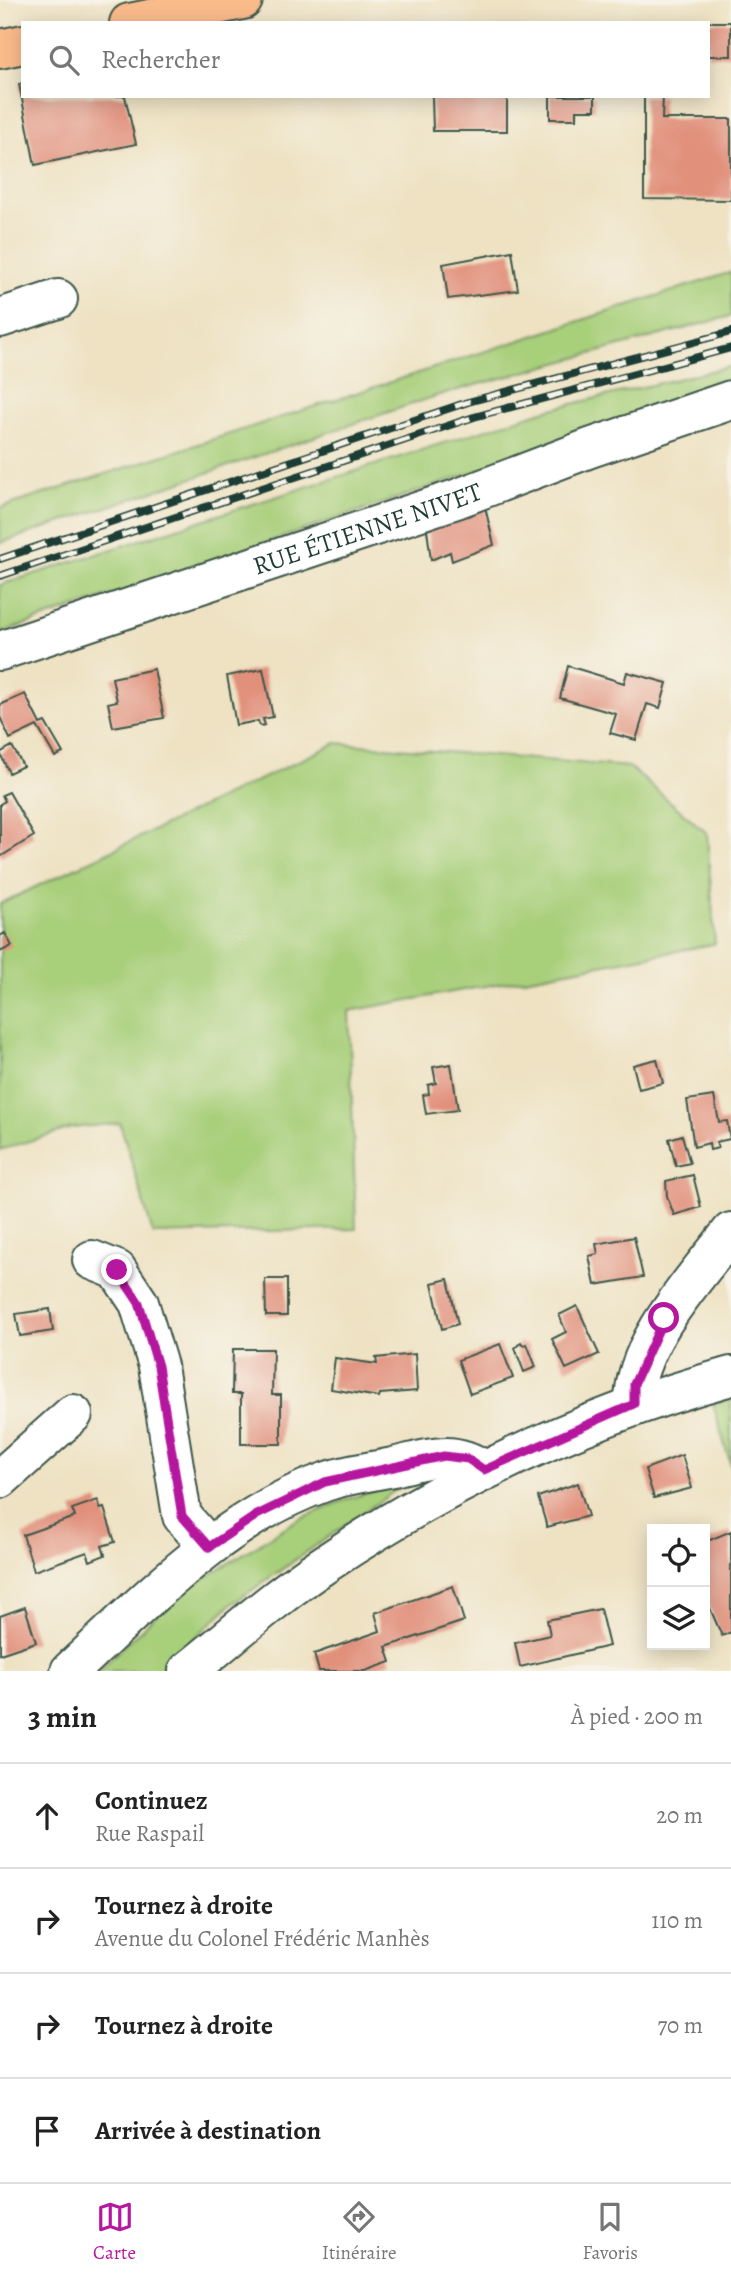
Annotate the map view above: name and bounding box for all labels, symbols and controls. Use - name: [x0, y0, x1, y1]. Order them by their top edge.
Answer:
- search box: [21, 21, 710, 98]
- icon: search: [45, 41, 83, 79]
- text: Rechercher: [101, 42, 221, 77]
- street label: RUE ÉTIENNE NIVET: [248, 474, 487, 584]
- route end: [101, 1254, 132, 1285]
- route start: [648, 1302, 679, 1333]
- map controls: [647, 1524, 710, 1650]
- button: locate: [647, 1524, 710, 1587]
- button: layers: [647, 1587, 710, 1650]
- text: 3 min: [28, 1697, 97, 1737]
- text: À pied · 200 m: [571, 1701, 703, 1732]
- text: Continuez: [95, 1783, 208, 1818]
- icon: ahead: [28, 1797, 66, 1835]
- text: 20 m: [656, 1800, 703, 1831]
- text: Rue Raspail: [95, 1818, 204, 1849]
- text: Tournez à droite: [95, 1888, 273, 1923]
- icon: right: [28, 1902, 66, 1940]
- text: 110 m: [651, 1905, 703, 1936]
- text: Avenue du Colonel Frédéric Manhès: [95, 1923, 430, 1954]
- icon: right: [28, 2007, 66, 2045]
- text: Tournez à droite: [95, 2008, 273, 2043]
- text: 70 m: [657, 2010, 703, 2041]
- icon: arrive: [28, 2112, 66, 2150]
- text: Arrivée à destination: [95, 2113, 321, 2148]
- tab: Carte: [93, 2198, 136, 2266]
- tab: Itinéraire: [322, 2198, 396, 2266]
- tab: Favoris: [583, 2198, 638, 2266]

